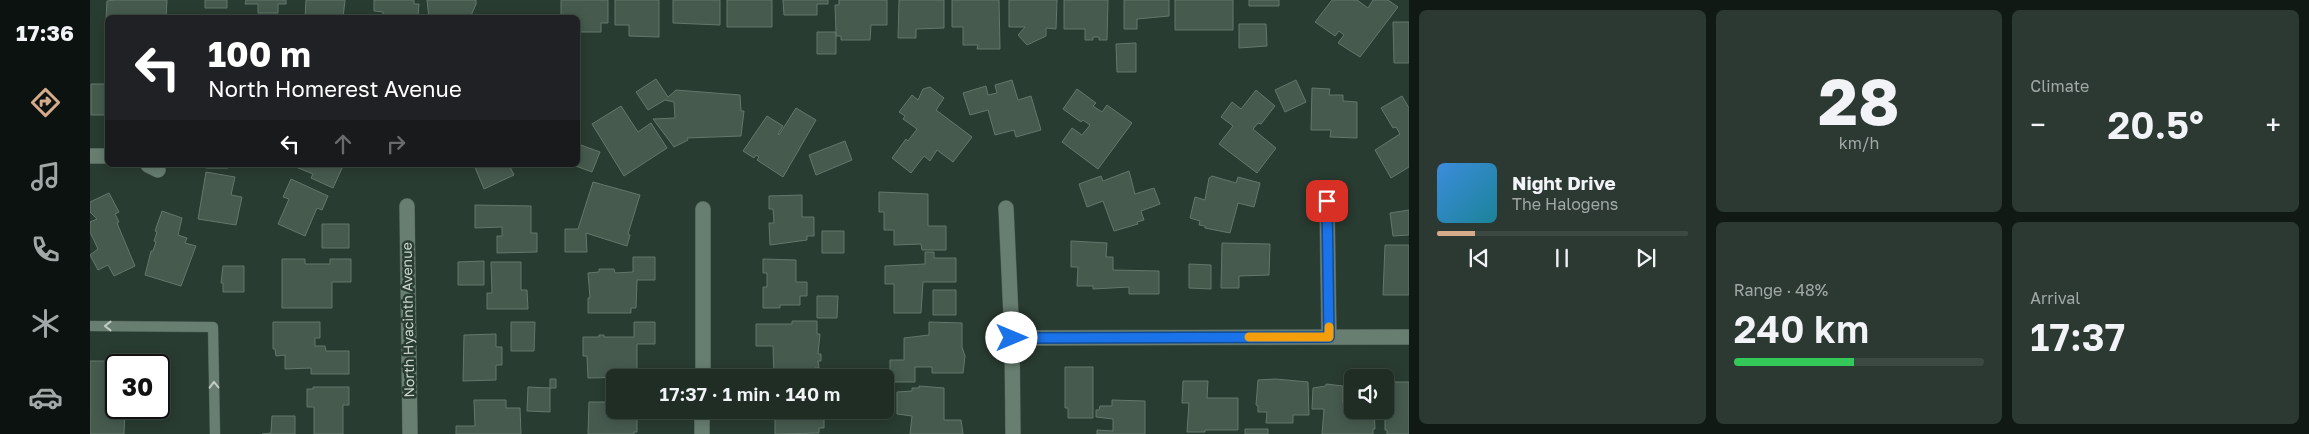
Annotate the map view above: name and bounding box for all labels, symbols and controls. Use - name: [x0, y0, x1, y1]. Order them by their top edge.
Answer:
- text: 17:36: [16, 19, 74, 46]
- text: 100 m: [208, 33, 311, 75]
- icon: left: [125, 35, 190, 100]
- text: 28: [1818, 61, 1900, 139]
- text: North Homerest Avenue: [208, 75, 462, 102]
- text: Climate: [2030, 76, 2089, 96]
- icon: directions: [28, 85, 63, 120]
- text: 20.5°: [2107, 102, 2204, 147]
- text: −: [2030, 108, 2046, 141]
- text: +: [2266, 108, 2281, 141]
- icon: left: [276, 130, 304, 158]
- icon: ahead: [329, 130, 357, 158]
- icon: right: [382, 130, 410, 158]
- text: km/h: [1839, 133, 1879, 153]
- icon: music: [28, 159, 63, 194]
- text: Night Drive: [1512, 171, 1616, 194]
- pin: [1306, 180, 1348, 222]
- icon: arrive: [1313, 187, 1341, 215]
- text: The Halogens: [1512, 194, 1618, 214]
- icon: phone: [28, 232, 63, 267]
- street label: North Hyacinth Avenue: [398, 242, 417, 398]
- icon: previous: [1465, 244, 1493, 272]
- icon: pause: [1548, 244, 1576, 272]
- icon: next: [1632, 244, 1660, 272]
- text: Range · 48%: [1734, 280, 1828, 300]
- text: Arrival: [2030, 288, 2080, 308]
- icon: climate: [28, 306, 63, 341]
- text: 240 km: [1734, 306, 1869, 351]
- position arrow: [985, 311, 1037, 363]
- text: 17:37: [2030, 314, 2125, 359]
- one-way arrow: [104, 321, 112, 331]
- speed limit sign: 30: [105, 354, 170, 419]
- map controls: [1344, 369, 1394, 419]
- button: sound: [1344, 369, 1394, 419]
- icon: car: [28, 380, 63, 415]
- one-way arrow: [209, 381, 219, 389]
- text: 17:37 · 1 min · 140 m: [660, 382, 840, 405]

